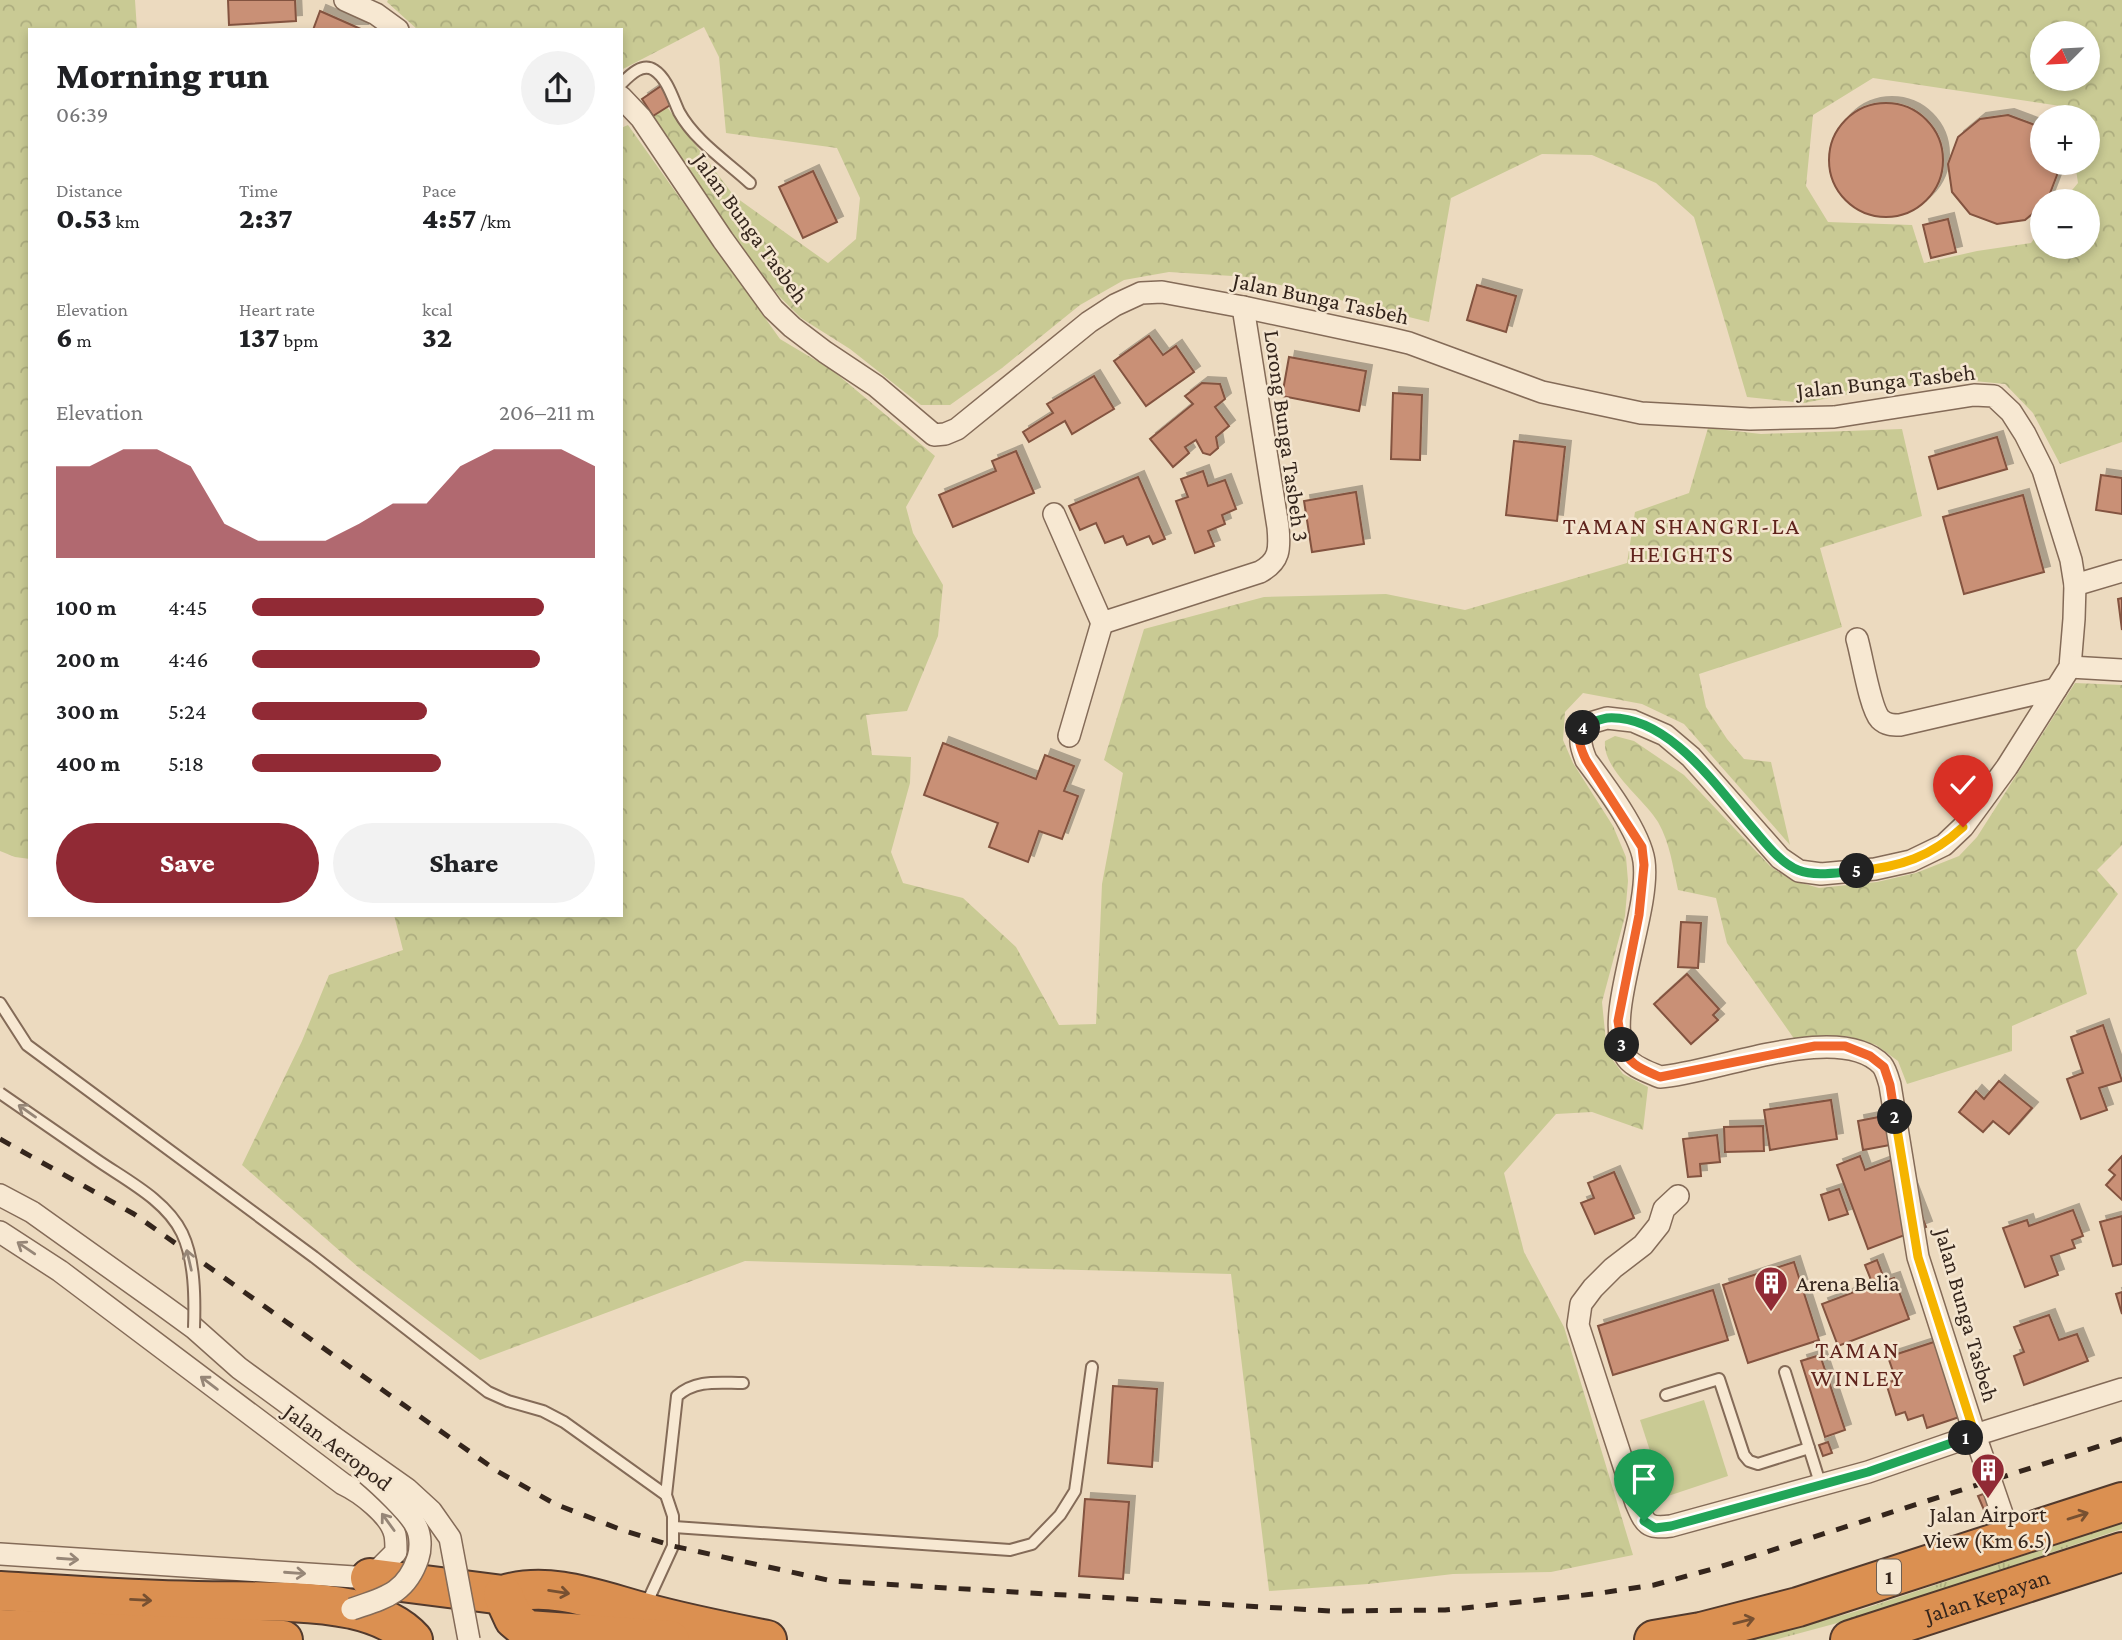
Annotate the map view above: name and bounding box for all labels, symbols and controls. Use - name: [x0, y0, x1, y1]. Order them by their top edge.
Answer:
- north arrow: [2030, 21, 2100, 91]
- map controls: [2030, 21, 2100, 259]
- button: share: [521, 51, 595, 125]
- text: Morning run: [56, 54, 269, 96]
- text: 06:39: [56, 101, 108, 127]
- button: +: [2030, 105, 2100, 175]
- street label: Jalan Bunga Tasbeh: [687, 146, 814, 308]
- text: Distance: [56, 180, 122, 201]
- text: Time: [239, 180, 278, 201]
- text: Pace: [422, 180, 456, 201]
- button: −: [2030, 189, 2100, 259]
- text: 0.53: [56, 201, 112, 234]
- text: 2:37: [239, 201, 293, 234]
- text: 4:57: [422, 201, 477, 234]
- text: km: [112, 211, 140, 232]
- text: /km: [477, 211, 511, 232]
- street label: Jalan Bunga Tasbeh: [1229, 266, 1411, 329]
- text: Elevation: [56, 299, 128, 320]
- text: Heart rate: [239, 299, 315, 320]
- text: kcal: [422, 299, 453, 320]
- text: 6: [56, 320, 73, 353]
- text: 137: [239, 320, 280, 353]
- text: 32: [422, 320, 452, 353]
- street label: Lorong Bunga Tasbeh 3: [1259, 328, 1315, 544]
- text: m: [73, 330, 92, 351]
- text: bpm: [280, 330, 319, 351]
- street label: Jalan Bunga Tasbeh: [1793, 359, 1977, 404]
- text: Elevation: [56, 399, 143, 425]
- text: 206–211 m: [499, 399, 595, 425]
- district label: TAMAN SHANGRI-LA HEIGHTS: [1563, 512, 1801, 567]
- text: 100 m: [56, 594, 116, 620]
- text: 4:45: [168, 594, 208, 620]
- text: 200 m: [56, 646, 120, 672]
- text: 4:46: [168, 646, 208, 672]
- text: 300 m: [56, 698, 119, 724]
- text: 5:24: [168, 698, 207, 724]
- pin: 4: [1566, 710, 1600, 746]
- text: 4: [1577, 717, 1588, 738]
- text: 400 m: [56, 750, 120, 776]
- text: 5:18: [168, 750, 204, 776]
- pin: [1933, 755, 1993, 827]
- icon: check: [1944, 766, 1982, 804]
- button: Save: [56, 823, 319, 903]
- button: Share: [333, 823, 595, 903]
- pin: 5: [1840, 854, 1874, 888]
- text: 5: [1852, 860, 1861, 881]
- pin: 3: [1604, 1028, 1640, 1062]
- text: 3: [1617, 1034, 1626, 1055]
- pin: 2: [1878, 1100, 1912, 1134]
- one-way arrow: [18, 1104, 37, 1118]
- text: 2: [1890, 1106, 1899, 1127]
- street label: Jalan Bunga Tasbeh: [1929, 1223, 2004, 1405]
- one-way arrow: [17, 1241, 37, 1255]
- one-way arrow: [182, 1249, 196, 1272]
- building icon: Arena Belia: [1752, 1264, 1790, 1313]
- place label: Arena Belia: [1796, 1270, 1900, 1296]
- district label: TAMAN WINLEY: [1811, 1336, 1905, 1391]
- one-way arrow: [200, 1376, 219, 1391]
- street label: Jalan Aeropod: [277, 1397, 397, 1496]
- pin: 1: [1948, 1420, 1983, 1456]
- text: 1: [1962, 1427, 1969, 1448]
- pin: [1614, 1449, 1674, 1521]
- building icon: Jalan Airport View (Km 6.5): [1969, 1451, 2007, 1500]
- icon: arrive: [1625, 1460, 1663, 1498]
- place label: Jalan Airport View (Km 6.5): [1923, 1501, 2053, 1554]
- one-way arrow: [2067, 1508, 2089, 1521]
- one-way arrow: [381, 1513, 396, 1532]
- one-way arrow: [56, 1553, 79, 1566]
- road number: 1: [1877, 1560, 1901, 1594]
- street label: Jalan Kepayan: [1919, 1563, 2053, 1629]
- one-way arrow: [283, 1567, 306, 1580]
- one-way arrow: [547, 1586, 569, 1599]
- one-way arrow: [130, 1593, 153, 1606]
- one-way arrow: [1732, 1614, 1755, 1627]

